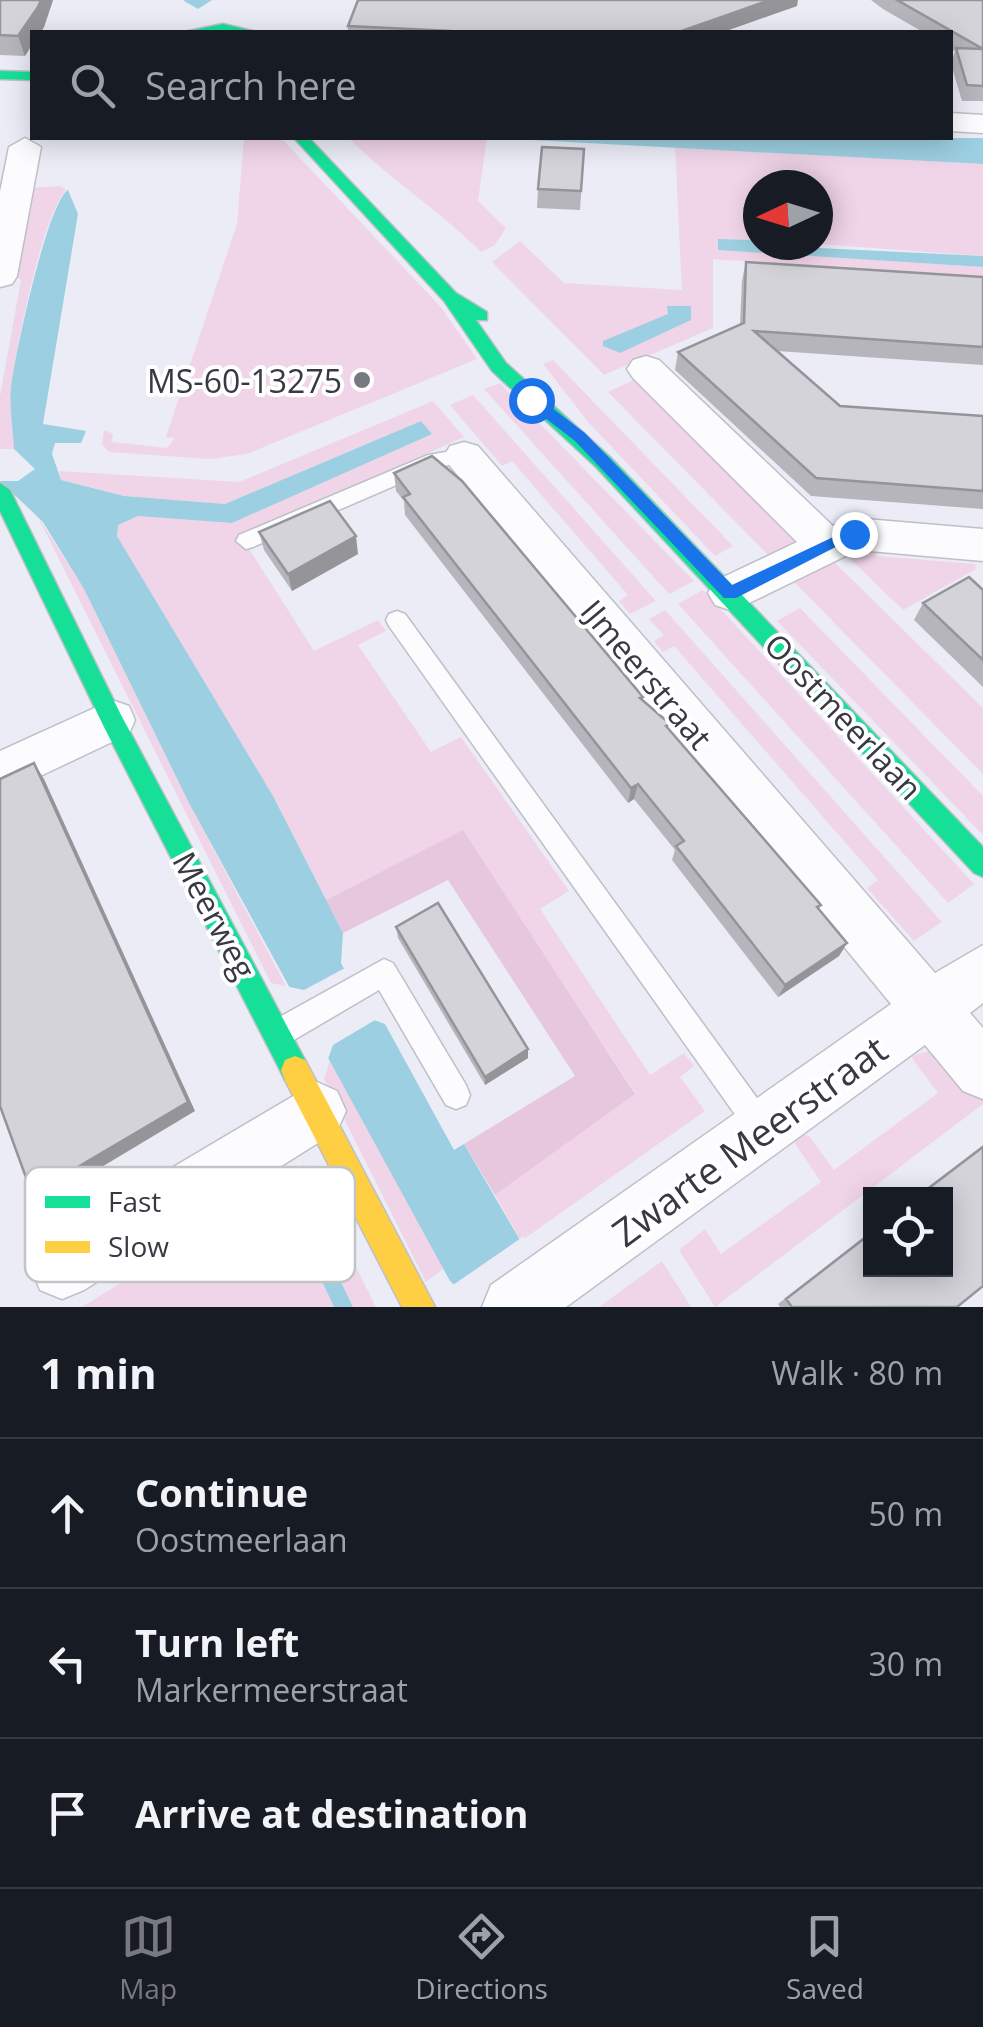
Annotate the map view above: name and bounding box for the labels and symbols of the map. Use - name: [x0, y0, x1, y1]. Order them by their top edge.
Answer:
- north arrow: [743, 170, 833, 260]
- place label: MS-60-13275: [147, 359, 342, 402]
- marker: MS-60-13275: [351, 369, 373, 391]
- route start: [509, 378, 555, 424]
- route end: [832, 512, 878, 558]
- street label: IJmeerstraat: [572, 590, 722, 758]
- street label: Oostmeerlaan: [756, 624, 932, 808]
- street label: Meerweg: [164, 844, 266, 986]
- street label: Zwarte Meerstraat: [601, 1023, 897, 1257]
- legend: [25, 1167, 355, 1282]
- text: Fast: [108, 1182, 161, 1220]
- text: Slow: [108, 1227, 169, 1265]

